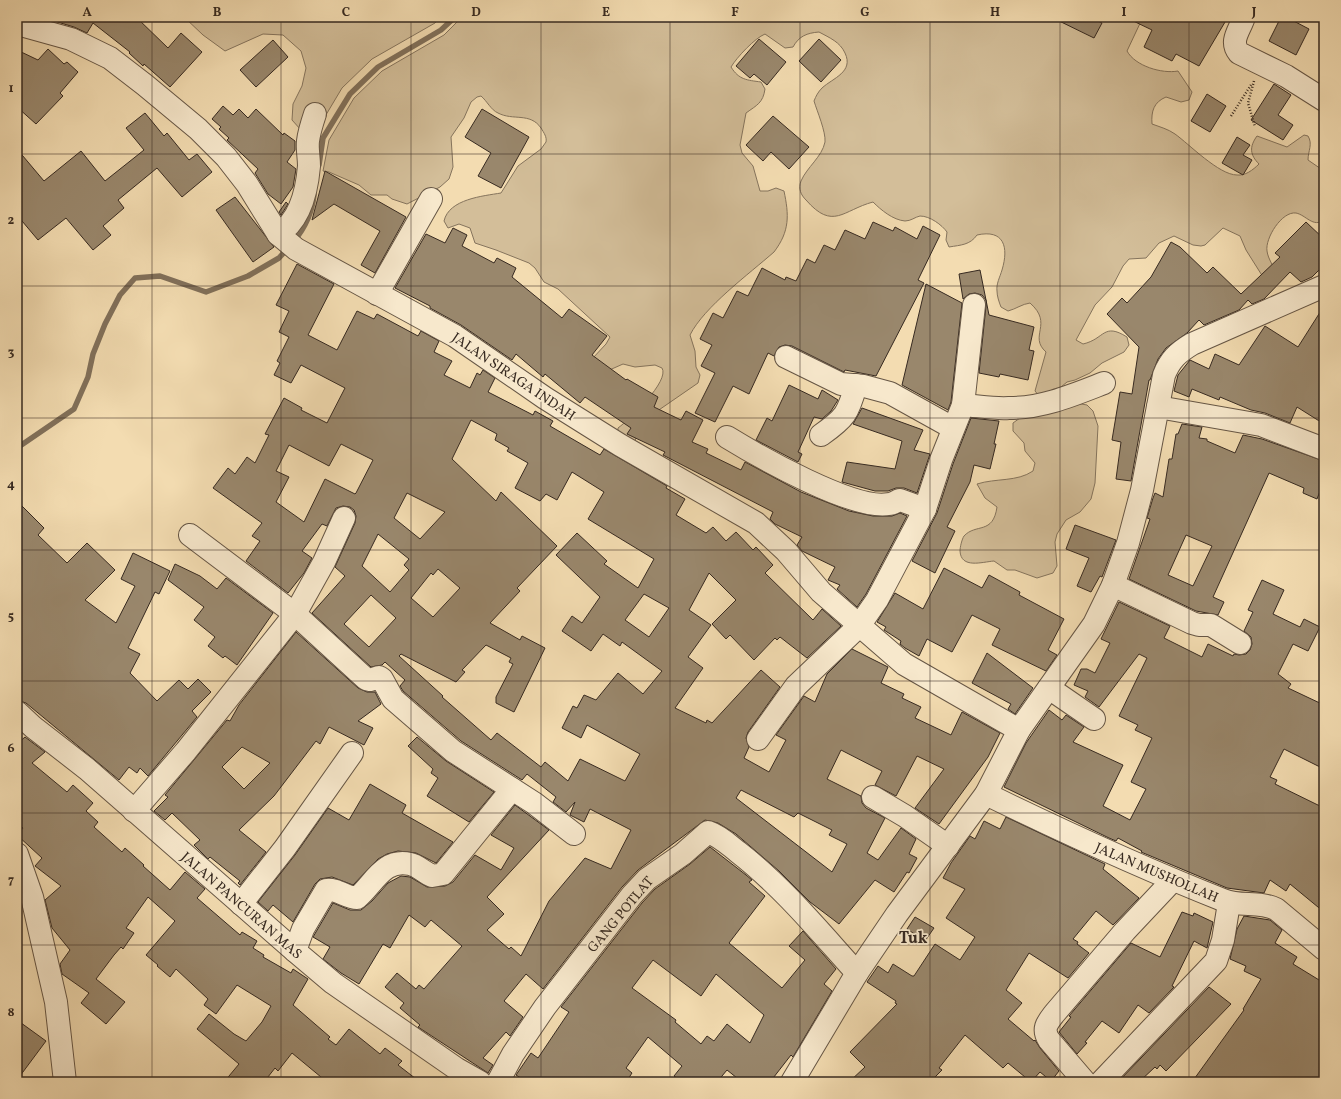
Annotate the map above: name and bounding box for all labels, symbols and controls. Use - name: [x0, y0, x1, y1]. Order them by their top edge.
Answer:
- text: A: [82, 4, 92, 22]
- text: B: [213, 4, 222, 22]
- text: C: [342, 4, 350, 22]
- text: D: [471, 4, 481, 22]
- text: E: [602, 4, 610, 22]
- text: F: [731, 4, 739, 22]
- text: G: [860, 4, 870, 22]
- text: H: [990, 4, 1000, 22]
- text: I: [1122, 4, 1127, 22]
- text: J: [1251, 4, 1257, 22]
- text: 1: [8, 80, 14, 98]
- text: 2: [8, 212, 15, 230]
- street label: JALAN SIRAGA INDAH: [448, 329, 579, 426]
- text: 3: [8, 344, 15, 362]
- text: 4: [7, 476, 15, 494]
- text: 5: [8, 608, 14, 626]
- text: 6: [7, 740, 15, 758]
- street label: JALAN MUSHOLLAH: [1092, 839, 1221, 908]
- street label: JALAN PANCURAN MAS: [176, 848, 306, 964]
- text: 7: [8, 872, 14, 890]
- street label: GANG POTLAT: [584, 873, 659, 957]
- district label: Tuk: [899, 928, 928, 950]
- text: 8: [7, 1004, 15, 1022]

